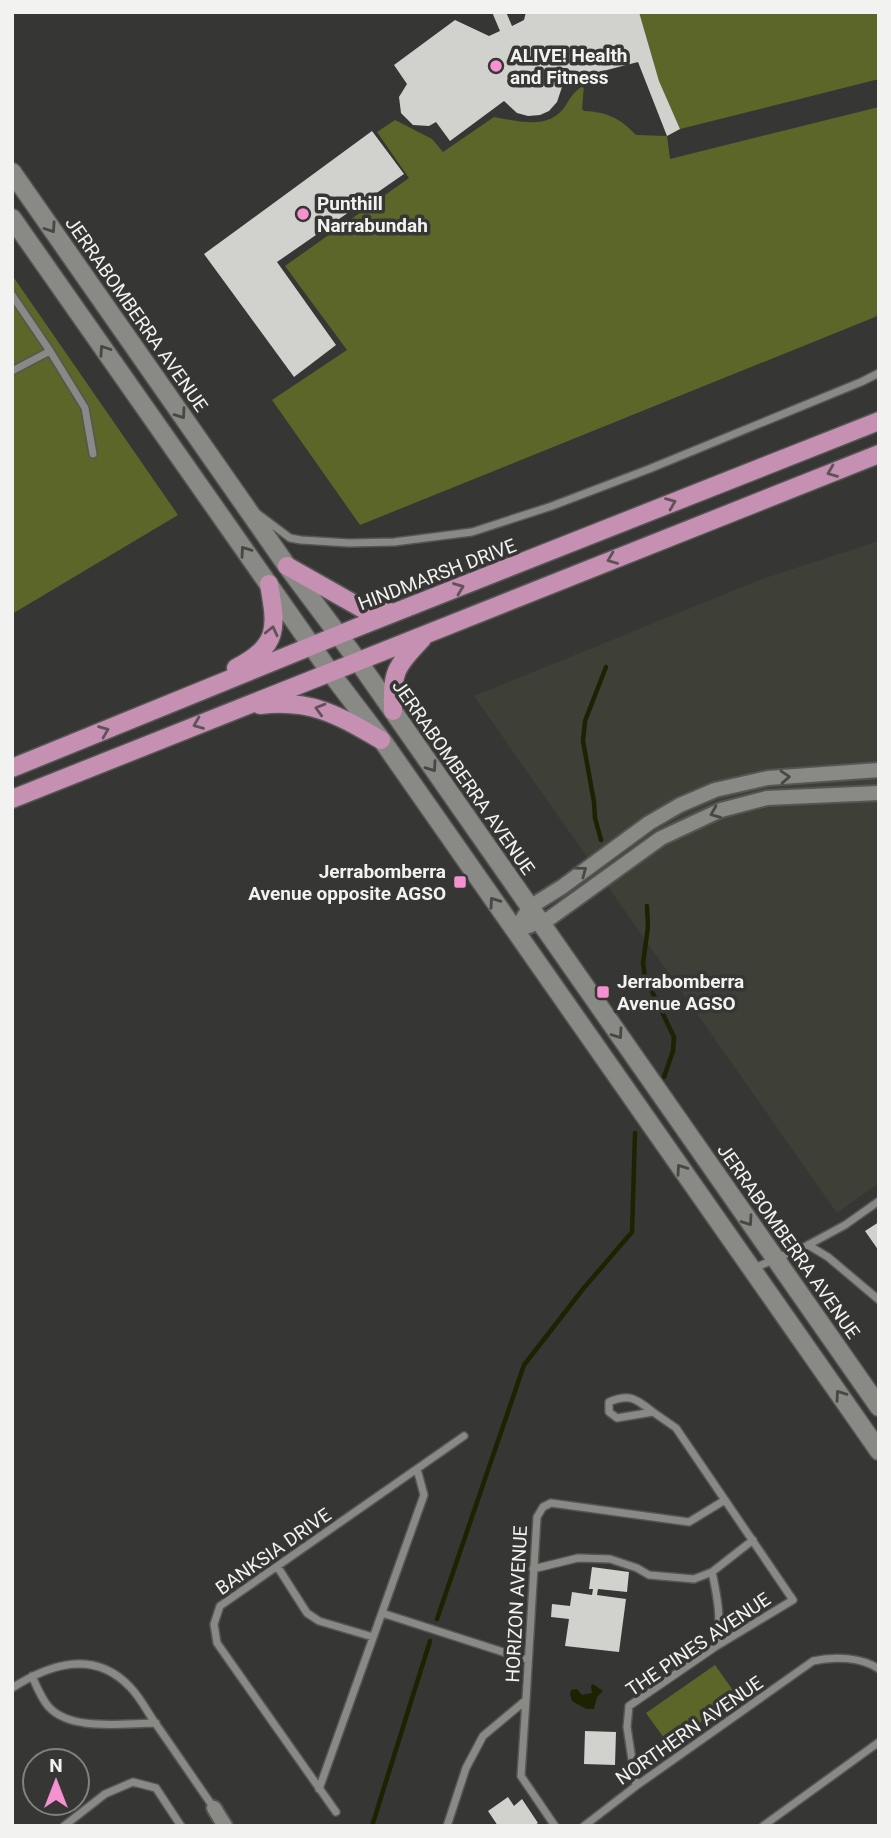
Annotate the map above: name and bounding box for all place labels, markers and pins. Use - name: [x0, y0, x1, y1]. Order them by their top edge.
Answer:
- place label: ALIVE! Health and Fitness: [510, 44, 628, 89]
- marker: ALIVE! Health and Fitness: [488, 58, 504, 74]
- place label: Punthill Narrabundah: [317, 192, 428, 237]
- marker: Punthill Narrabundah: [295, 206, 311, 222]
- place label: Jerrabomberra Avenue opposite AGSO: [248, 860, 446, 905]
- marker: Jerrabomberra Avenue opposite AGSO: [452, 874, 468, 890]
- place label: Jerrabomberra Avenue AGSO: [617, 970, 744, 1015]
- marker: Jerrabomberra Avenue AGSO: [595, 984, 611, 1000]

